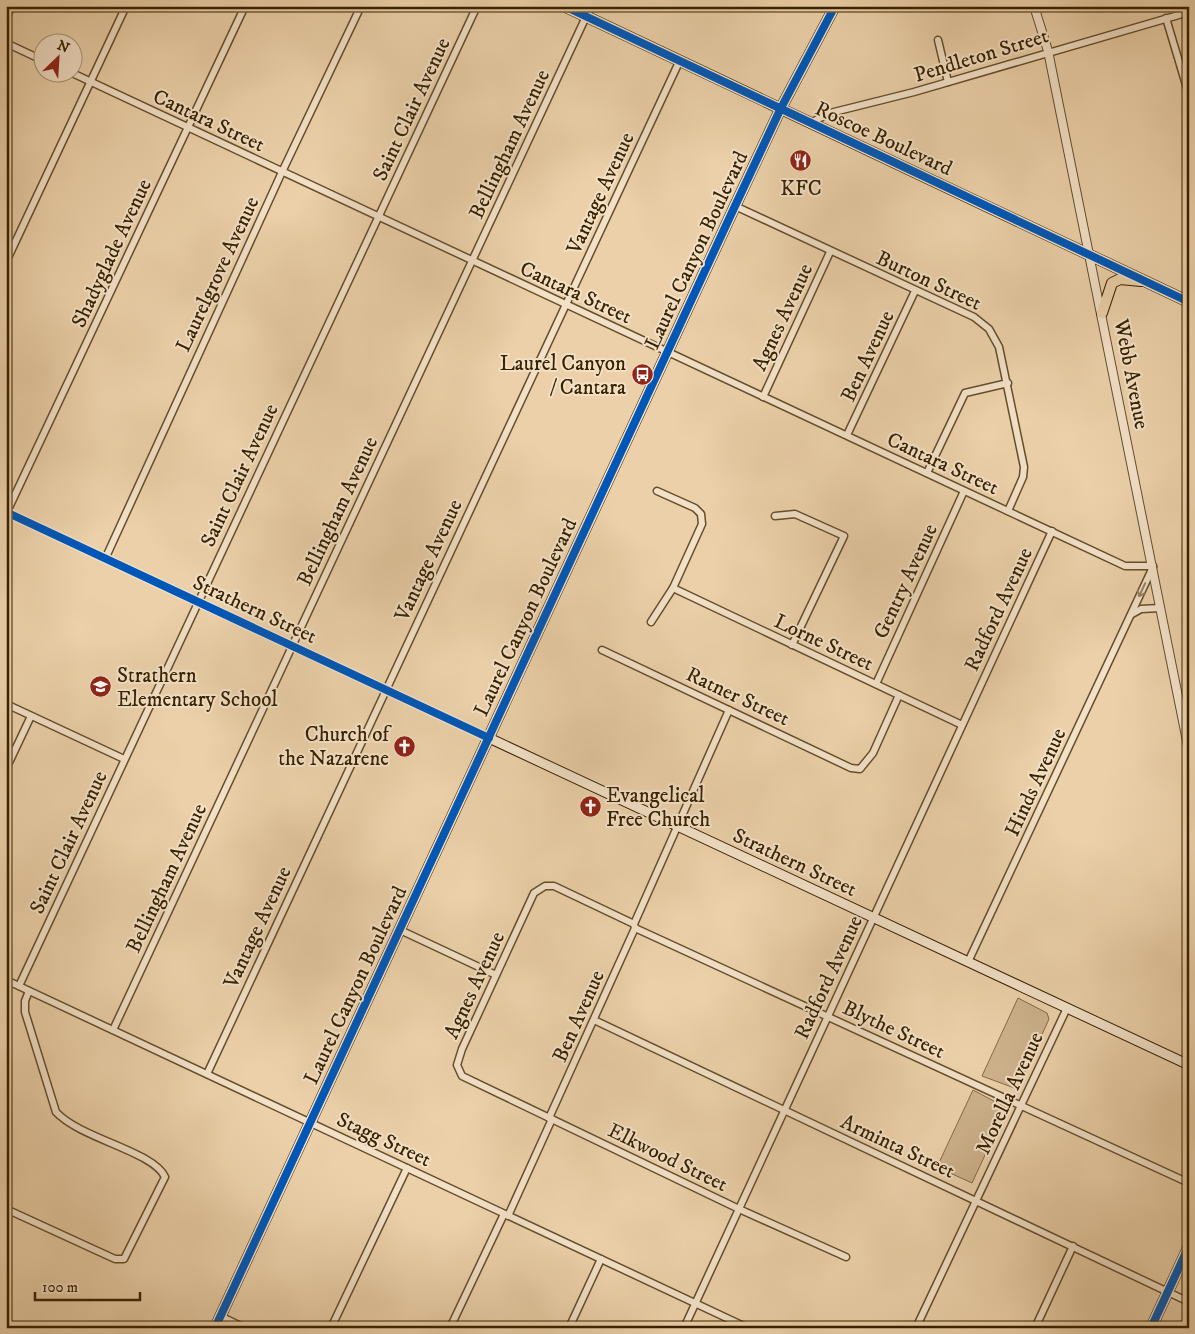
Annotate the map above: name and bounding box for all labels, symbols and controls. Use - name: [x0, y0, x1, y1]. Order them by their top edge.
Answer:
- street label: Pendleton Street: [911, 23, 1052, 89]
- north arrow: [32, 32, 82, 82]
- street label: Saint Clair Avenue: [367, 33, 457, 185]
- text: N: [54, 37, 73, 58]
- street label: Bellingham Avenue: [464, 65, 556, 223]
- street label: Cantara Street: [149, 84, 269, 158]
- street label: Roscoe Boulevard: [811, 96, 957, 182]
- street label: Vantage Avenue: [561, 128, 641, 259]
- street label: Laurel Canyon Boulevard: [640, 147, 754, 354]
- restaurant icon: KFC: [789, 149, 813, 173]
- street label: Shadyglade Avenue: [66, 175, 158, 332]
- place label: KFC: [780, 176, 822, 202]
- street label: Laurelgrove Avenue: [171, 192, 265, 356]
- street label: Burton Street: [872, 245, 986, 317]
- street label: Cantara Street: [516, 256, 636, 330]
- street label: Agnes Avenue: [747, 259, 819, 375]
- street label: Ben Avenue: [835, 306, 901, 406]
- street label: Webb Avenue: [1107, 316, 1154, 432]
- place label: Laurel Canyon / Cantara: [500, 351, 626, 401]
- bus stop icon: Laurel Canyon / Cantara: [630, 363, 654, 387]
- street label: Saint Clair Avenue: [195, 399, 285, 551]
- street label: Cantara Street: [883, 427, 1003, 501]
- street label: Bellingham Avenue: [292, 432, 384, 590]
- street label: Vantage Avenue: [389, 495, 469, 626]
- street label: Laurel Canyon Boulevard: [469, 514, 583, 721]
- street label: Gentry Avenue: [868, 520, 944, 643]
- street label: Radford Avenue: [959, 543, 1039, 675]
- street label: Strathern Street: [188, 570, 321, 650]
- one-way arrow: [1136, 582, 1146, 597]
- street label: Lorne Street: [770, 609, 878, 677]
- street label: Ratner Street: [682, 662, 794, 732]
- place label: Strathern Elementary School: [117, 663, 278, 713]
- school or university icon: Strathern Elementary School: [89, 675, 113, 699]
- place label: Church of the Nazarene: [278, 722, 392, 772]
- street label: Hinds Avenue: [1000, 724, 1072, 841]
- church icon: Church of the Nazarene: [393, 734, 417, 758]
- street label: Saint Clair Avenue: [24, 766, 114, 918]
- place label: Evangelical Free Church: [606, 783, 710, 833]
- church icon: Evangelical Free Church: [578, 795, 602, 819]
- street label: Bellingham Avenue: [121, 799, 213, 957]
- street label: Strathern Street: [728, 823, 861, 903]
- street label: Vantage Avenue: [218, 862, 298, 993]
- street label: Laurel Canyon Boulevard: [299, 882, 413, 1089]
- street label: Radford Avenue: [789, 911, 869, 1043]
- street label: Agnes Avenue: [439, 927, 511, 1043]
- street label: Ben Avenue: [547, 966, 611, 1066]
- street label: Blythe Street: [838, 995, 949, 1065]
- street label: Morella Avenue: [970, 1028, 1050, 1159]
- street label: Stagg Street: [332, 1107, 435, 1173]
- street label: Arminta Street: [836, 1109, 959, 1185]
- street label: Elkwood Street: [603, 1118, 732, 1198]
- scale bar: [35, 1269, 140, 1301]
- text: 100 m: [42, 1278, 78, 1297]

